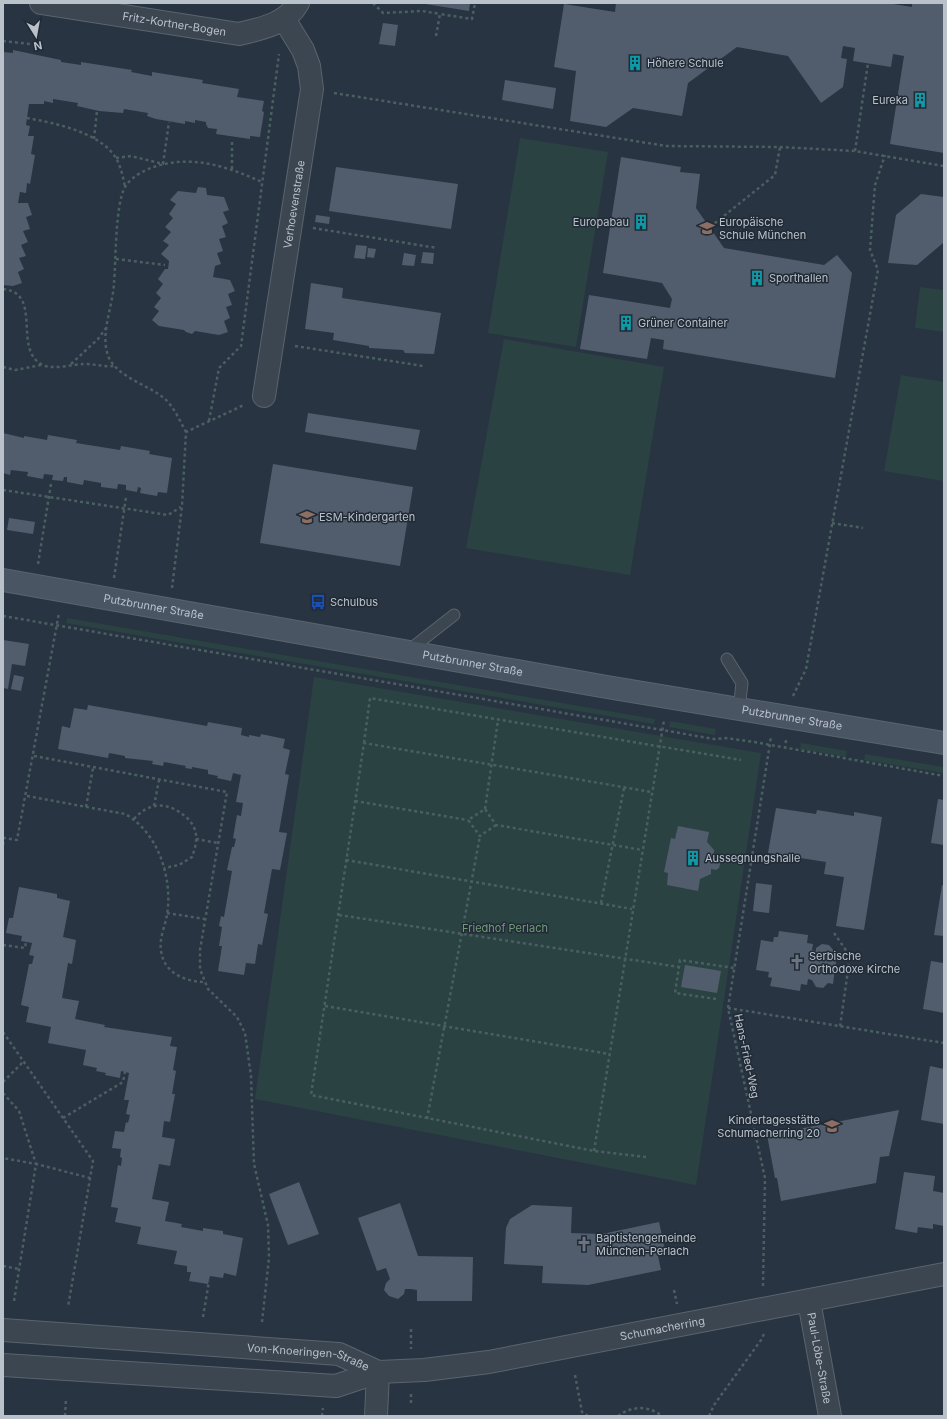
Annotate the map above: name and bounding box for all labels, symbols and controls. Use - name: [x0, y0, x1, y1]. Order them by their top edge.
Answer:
- street label: Fritz-Kortner-Bogen: [122, 9, 227, 39]
- north arrow: [16, 16, 56, 56]
- text: N: [32, 38, 43, 53]
- building icon: Höhere Schule: [626, 54, 644, 72]
- place label: Höhere Schule: [647, 56, 724, 70]
- building icon: Eureka: [911, 91, 929, 109]
- place label: Eureka: [872, 93, 908, 107]
- street label: Verhoevenstraße: [280, 159, 308, 249]
- building icon: Europabau: [632, 213, 650, 231]
- place label: Europabau: [573, 215, 629, 229]
- place label: Europäische Schule München: [719, 215, 806, 242]
- school or university icon: Europäische Schule München: [698, 219, 716, 237]
- building icon: Sporthallen: [748, 269, 766, 287]
- place label: Sporthallen: [769, 271, 828, 285]
- building icon: Grüner Container: [617, 314, 635, 332]
- place label: Grüner Container: [638, 316, 728, 330]
- school or university icon: ESM-Kindergarten: [298, 508, 316, 526]
- place label: ESM-Kindergarten: [319, 510, 415, 524]
- street label: Putzbrunner Straße: [102, 591, 205, 622]
- bus stop icon: Schulbus: [309, 593, 327, 611]
- place label: Schulbus: [330, 595, 378, 609]
- street label: Putzbrunner Straße: [421, 647, 524, 679]
- street label: Putzbrunner Straße: [741, 703, 843, 733]
- building icon: Aussegnungshalle: [684, 849, 702, 867]
- place label: Aussegnungshalle: [705, 851, 800, 865]
- park label: Friedhof Perlach: [462, 921, 548, 935]
- place label: Serbische Orthodoxe Kirche: [809, 949, 900, 976]
- church icon: Serbische Orthodoxe Kirche: [788, 953, 806, 971]
- street label: Hans-Fried-Weg: [731, 1012, 763, 1100]
- place label: Kindertagesstätte Schumacherring 20: [717, 1113, 820, 1140]
- school or university icon: Kindertagesstätte Schumacherring 20: [823, 1117, 841, 1135]
- place label: Baptistengemeinde München-Perlach: [596, 1231, 696, 1258]
- church icon: Baptistengemeinde München-Perlach: [575, 1235, 593, 1253]
- street label: Paul-Löbe-Straße: [804, 1311, 835, 1405]
- street label: Schumacherring: [619, 1313, 706, 1344]
- street label: Von-Knoeringen-Straße: [247, 1340, 371, 1374]

